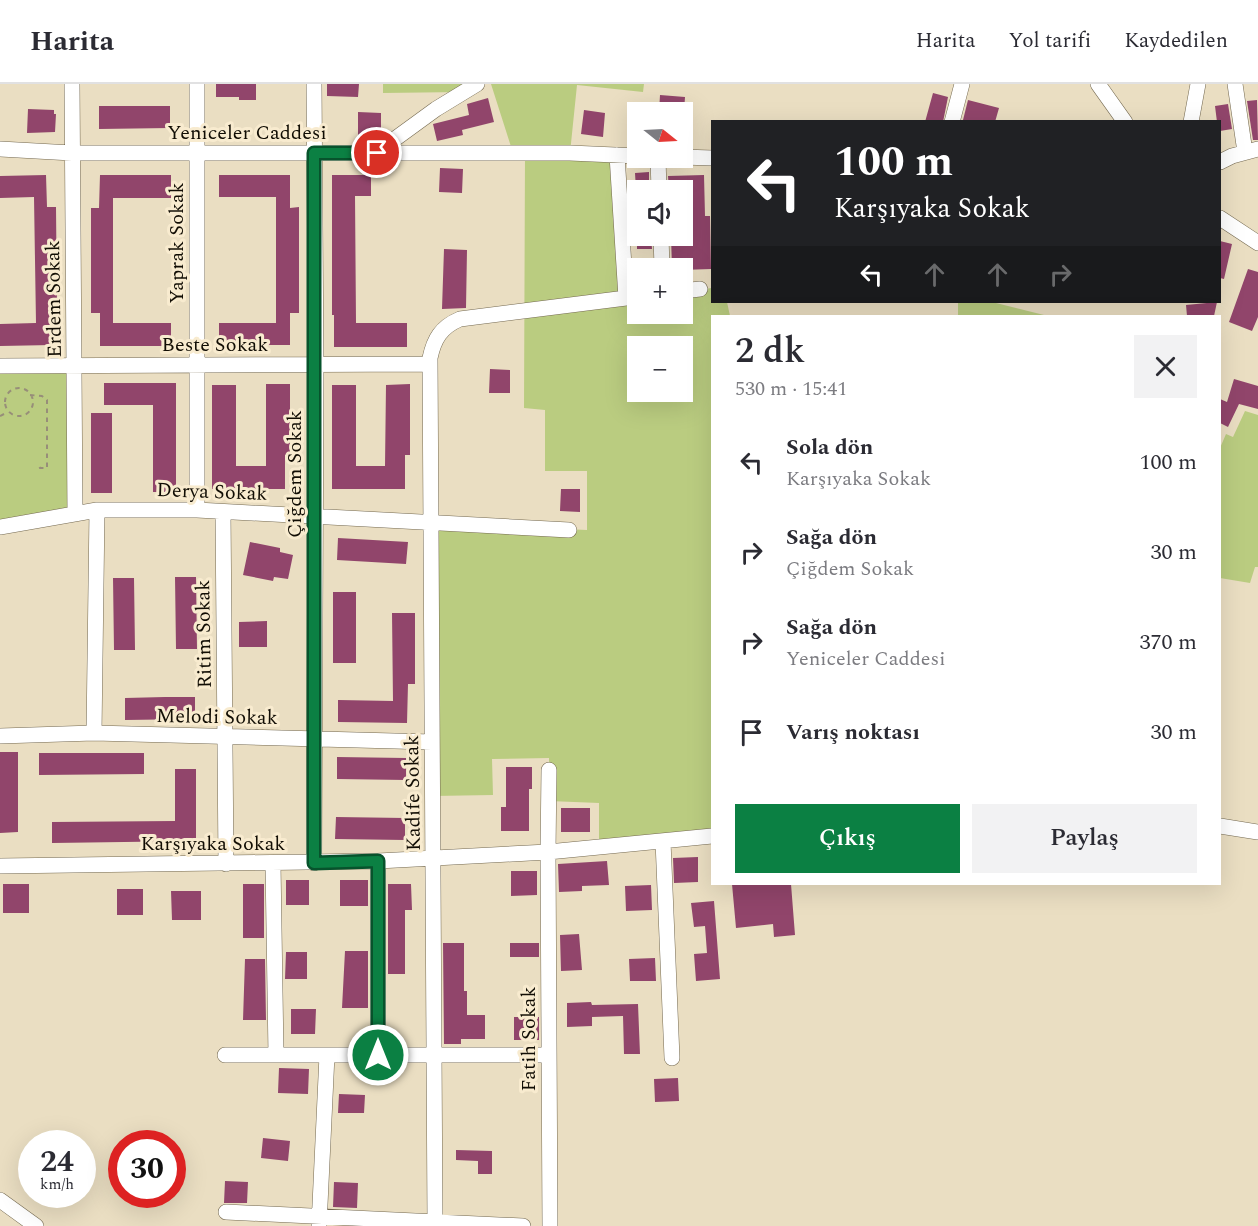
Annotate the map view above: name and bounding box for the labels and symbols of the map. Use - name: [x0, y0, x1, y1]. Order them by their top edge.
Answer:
- north arrow: [627, 102, 693, 168]
- street label: Yeniceler Caddesi: [167, 118, 327, 148]
- pin: [351, 127, 402, 178]
- street label: Yaprak Sokak: [162, 182, 192, 304]
- street label: Erdem Sokak: [38, 240, 70, 358]
- street label: Beste Sokak: [162, 330, 268, 360]
- street label: Çiğdem Sokak: [280, 410, 310, 538]
- street label: Derya Sokak: [156, 475, 268, 509]
- street label: Ritim Sokak: [188, 579, 220, 689]
- street label: Melodi Sokak: [156, 701, 278, 733]
- street label: Kadife Sokak: [397, 735, 429, 851]
- street label: Karşıyaka Sokak: [140, 829, 286, 859]
- street label: Fatih Sokak: [514, 986, 544, 1092]
- position arrow: [346, 1023, 410, 1087]
- speed limit sign: 30: [108, 1130, 186, 1208]

